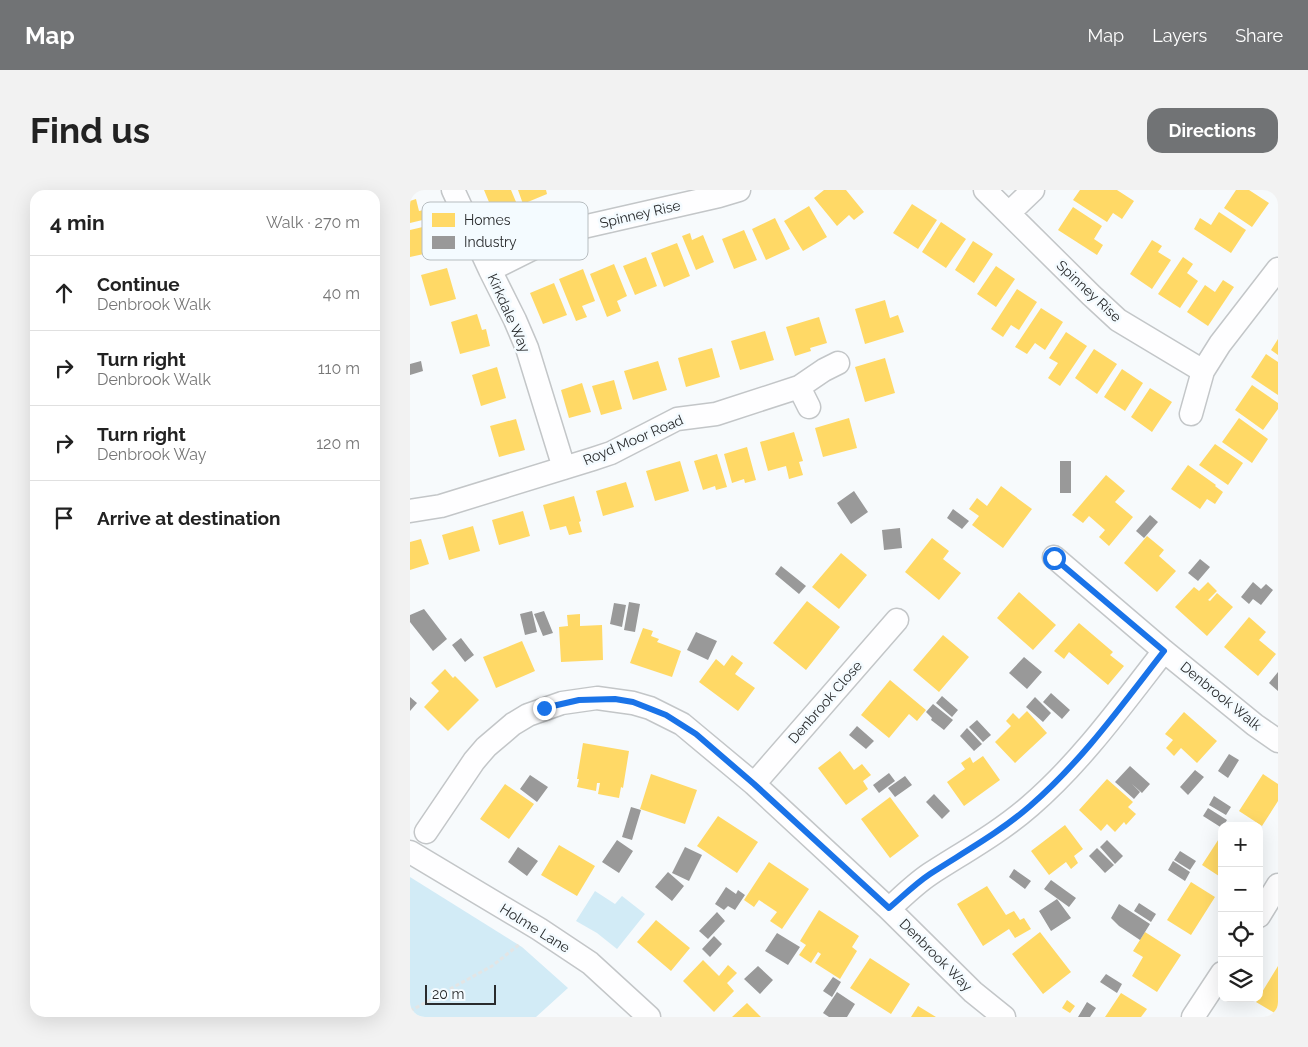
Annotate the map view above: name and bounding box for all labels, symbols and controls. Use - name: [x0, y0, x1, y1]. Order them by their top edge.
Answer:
- text: Map: [25, 21, 75, 50]
- text: Map: [1088, 25, 1124, 46]
- text: Layers: [1152, 25, 1207, 46]
- text: Share: [1235, 25, 1283, 46]
- button: Directions: [1147, 108, 1278, 153]
- text: Find us: [30, 110, 150, 151]
- street label: Spinney Rise: [598, 197, 682, 231]
- legend: [422, 202, 588, 260]
- text: 4 min: [50, 210, 105, 235]
- text: Homes: [464, 212, 511, 228]
- text: Walk · 270 m: [266, 213, 360, 232]
- text: Industry: [464, 234, 517, 250]
- street label: Spinney Rise: [1053, 257, 1125, 325]
- street label: Kirkdale Way: [485, 271, 534, 355]
- text: Continue: [97, 273, 180, 295]
- icon: ahead: [50, 279, 78, 307]
- text: 40 m: [323, 284, 360, 303]
- text: Denbrook Walk: [97, 295, 211, 314]
- text: Turn right: [97, 348, 186, 370]
- icon: right: [50, 354, 78, 382]
- text: 110 m: [318, 359, 360, 378]
- text: Denbrook Walk: [97, 370, 211, 389]
- street label: Royd Moor Road: [581, 412, 685, 468]
- text: Turn right: [97, 423, 186, 445]
- icon: right: [50, 429, 78, 457]
- text: 120 m: [316, 434, 360, 453]
- text: Denbrook Way: [97, 445, 206, 464]
- icon: arrive: [50, 504, 78, 532]
- text: Arrive at destination: [97, 507, 281, 529]
- route start: [1043, 547, 1066, 570]
- street label: Denbrook Close: [785, 657, 865, 747]
- street label: Denbrook Walk: [1177, 658, 1265, 734]
- route end: [533, 697, 556, 720]
- map controls: [1218, 822, 1263, 1002]
- button: +: [1218, 822, 1263, 867]
- button: −: [1218, 867, 1263, 912]
- street label: Holme Lane: [497, 900, 573, 956]
- button: locate: [1218, 912, 1263, 957]
- street label: Denbrook Way: [896, 915, 976, 995]
- button: layers: [1218, 957, 1263, 1002]
- scale bar: [425, 982, 496, 1005]
- text: 20 m: [432, 986, 464, 1002]

